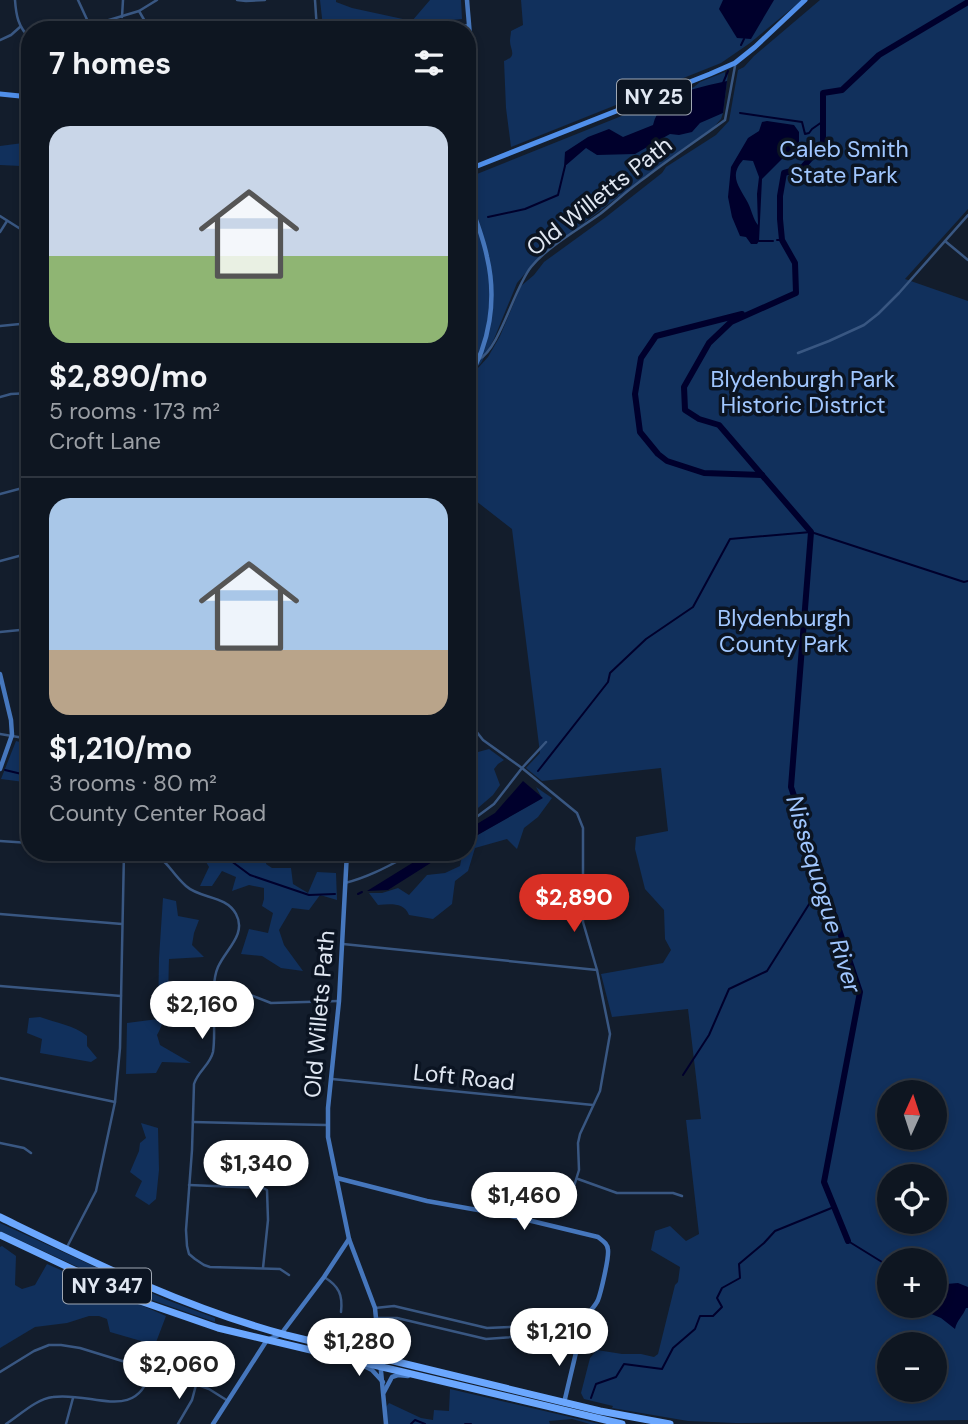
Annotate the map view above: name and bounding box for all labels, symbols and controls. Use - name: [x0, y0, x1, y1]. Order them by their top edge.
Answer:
- text: 7 homes: [49, 44, 171, 83]
- icon: filters: [410, 44, 448, 82]
- road number: NY 25: [617, 80, 691, 114]
- street label: Old Willetts Path: [520, 130, 678, 262]
- park label: Caleb Smith State Park: [779, 134, 909, 190]
- icon: home: [186, 171, 312, 297]
- text: $2,890/mo: [49, 357, 208, 396]
- park label: Blydenburgh Park Historic District: [711, 364, 896, 420]
- text: 5 rooms · 173 m²: [49, 396, 220, 426]
- text: Croft Lane: [49, 426, 161, 456]
- icon: home: [186, 543, 312, 669]
- park label: Blydenburgh County Park: [717, 603, 851, 659]
- text: $1,210/mo: [49, 729, 192, 768]
- text: 3 rooms · 80 m²: [49, 768, 217, 798]
- water label: Nissequogue River: [779, 791, 869, 998]
- text: County Center Road: [49, 798, 266, 828]
- pin: $2,890: [517, 874, 631, 934]
- text: $2,890: [535, 882, 613, 912]
- street label: Old Willets Path: [297, 929, 341, 1099]
- pin: $2,160: [145, 982, 259, 1041]
- text: $2,160: [166, 989, 238, 1019]
- street label: Loft Road: [412, 1057, 516, 1097]
- north arrow: [877, 1080, 947, 1150]
- map controls: [877, 1080, 947, 1402]
- pin: $1,340: [199, 1140, 313, 1200]
- text: $1,340: [220, 1148, 292, 1178]
- button: locate: [877, 1164, 947, 1234]
- pin: $1,460: [467, 1172, 581, 1232]
- text: $1,460: [487, 1180, 561, 1210]
- button: +: [877, 1248, 947, 1318]
- road number: NY 347: [63, 1268, 151, 1304]
- pin: $1,210: [502, 1308, 616, 1368]
- text: $1,210: [526, 1316, 592, 1346]
- pin: $1,280: [302, 1318, 416, 1378]
- text: $1,280: [323, 1326, 395, 1356]
- button: −: [877, 1332, 947, 1402]
- pin: $2,060: [122, 1342, 236, 1401]
- text: $2,060: [139, 1349, 219, 1379]

